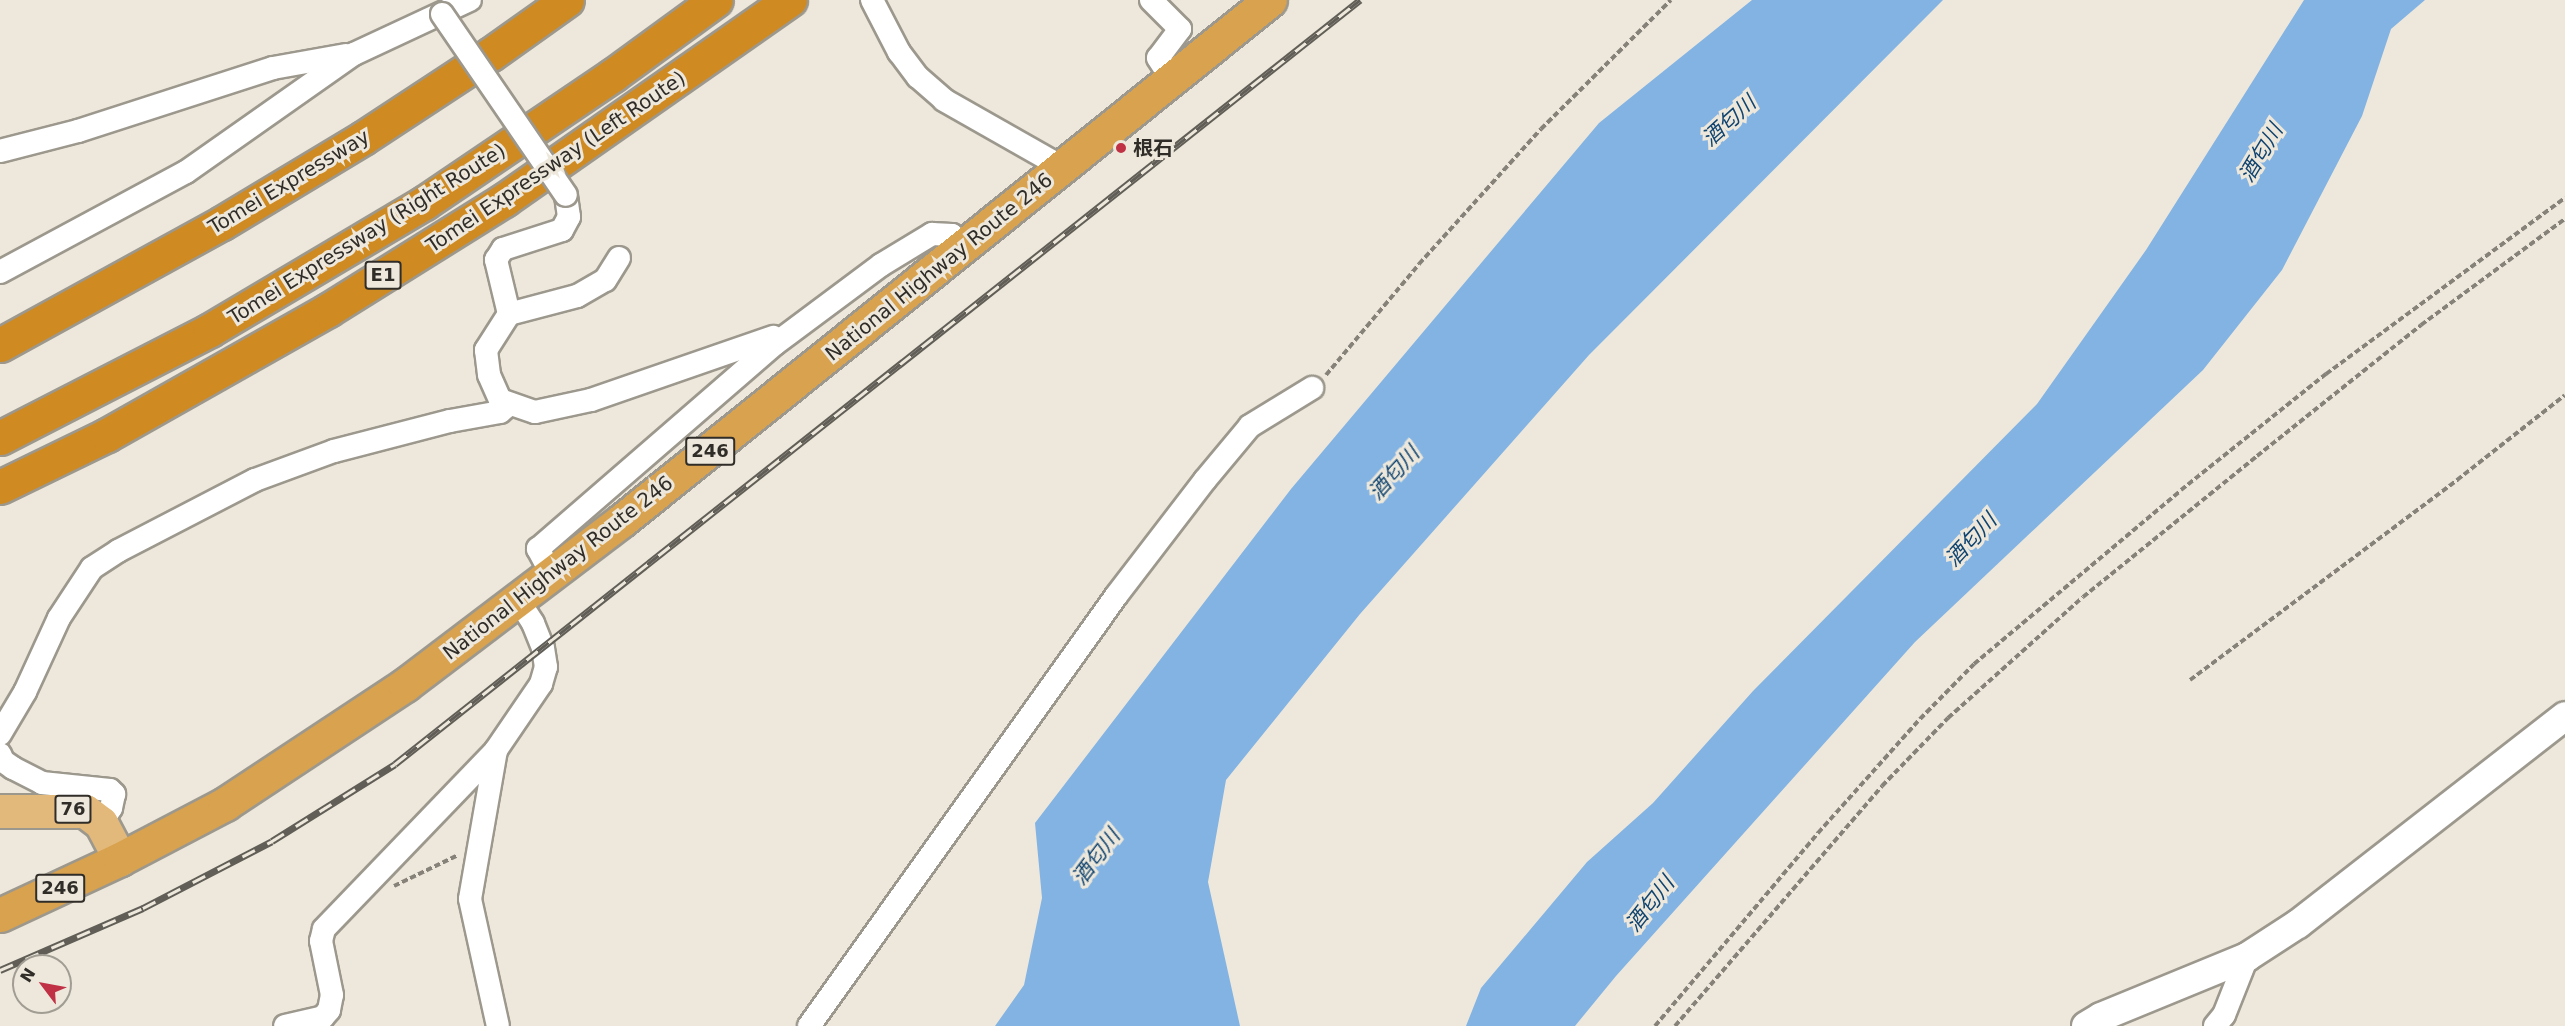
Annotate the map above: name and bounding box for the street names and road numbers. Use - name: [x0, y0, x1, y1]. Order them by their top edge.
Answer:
- street label: Tomei Expressway (Left Route): [422, 66, 690, 258]
- street label: Tomei Expressway: [204, 125, 374, 239]
- street label: Tomei Expressway (Right Route): [224, 138, 510, 330]
- street label: National Highway Route 246: [821, 168, 1057, 366]
- road number: E1: [364, 260, 403, 290]
- road number: 246: [684, 436, 736, 466]
- street label: National Highway Route 246: [438, 471, 678, 665]
- road number: 76: [54, 794, 92, 824]
- road number: 246: [34, 873, 86, 903]

